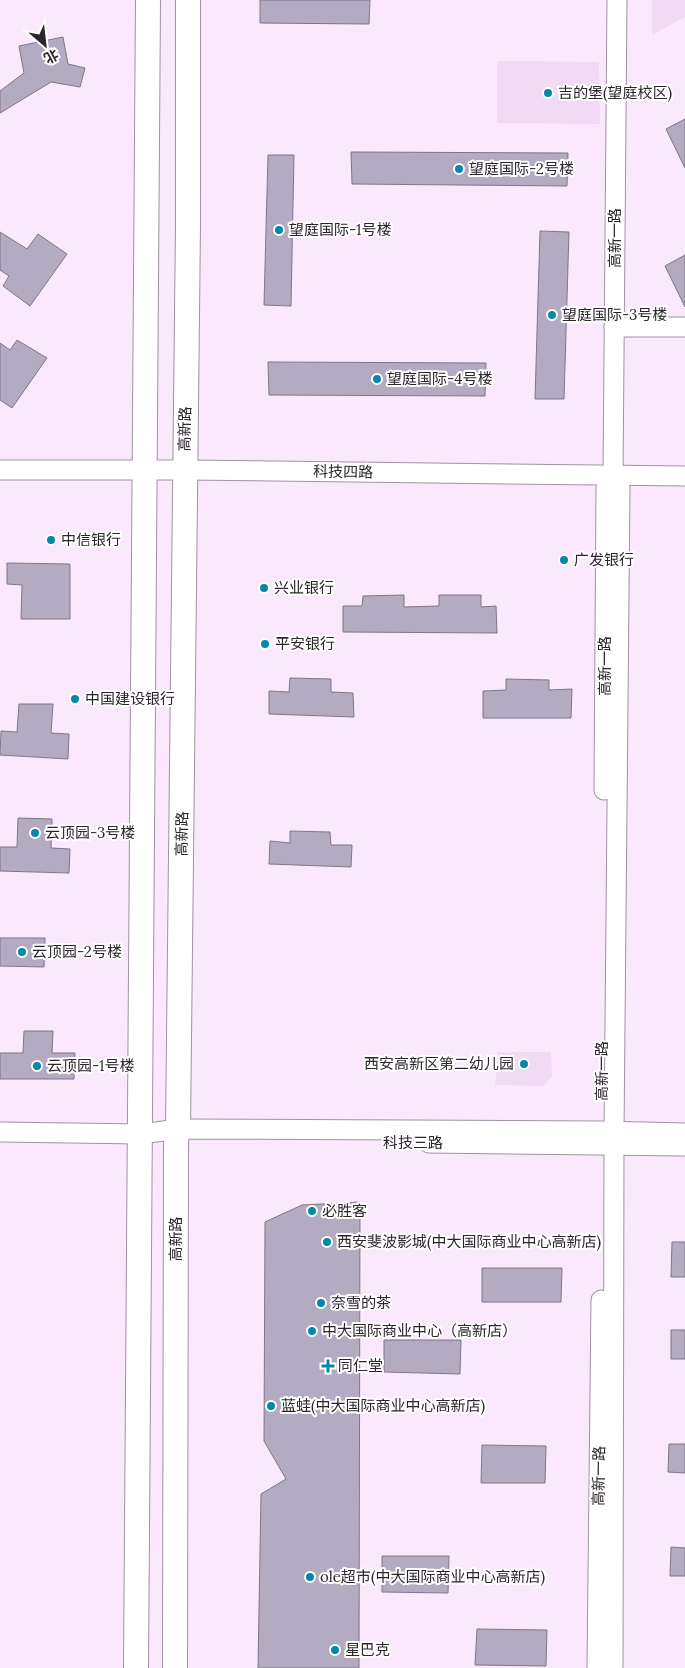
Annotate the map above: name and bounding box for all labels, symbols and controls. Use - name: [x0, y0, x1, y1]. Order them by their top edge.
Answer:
- north arrow: [20, 20, 70, 70]
- text: 北: [41, 45, 62, 68]
- place label: 吉的堡(望庭校区): [558, 83, 673, 103]
- marker: 吉的堡(望庭校区): [542, 87, 554, 99]
- place label: 望庭国际-2号楼: [469, 159, 574, 178]
- marker: 望庭国际-2号楼: [453, 163, 465, 175]
- street label: 高新一路: [605, 208, 624, 268]
- place label: 望庭国际-1号楼: [289, 220, 391, 239]
- marker: 望庭国际-1号楼: [273, 224, 285, 236]
- place label: 望庭国际-3号楼: [562, 305, 667, 324]
- marker: 望庭国际-3号楼: [546, 309, 558, 321]
- place label: 望庭国际-4号楼: [387, 369, 492, 388]
- marker: 望庭国际-4号楼: [371, 373, 383, 385]
- street label: 高新路: [175, 406, 194, 452]
- street label: 科技四路: [313, 461, 373, 482]
- place label: 中信银行: [61, 530, 121, 549]
- marker: 中信银行: [45, 534, 57, 546]
- place label: 广发银行: [574, 550, 634, 569]
- marker: 广发银行: [558, 554, 570, 566]
- place label: 兴业银行: [274, 578, 334, 597]
- marker: 兴业银行: [258, 582, 270, 594]
- place label: 平安银行: [275, 634, 335, 653]
- street label: 高新一路: [595, 636, 614, 696]
- marker: 平安银行: [259, 638, 271, 650]
- place label: 中国建设银行: [85, 689, 175, 708]
- marker: 中国建设银行: [69, 693, 81, 705]
- street label: 高新路: [172, 811, 191, 857]
- place label: 云顶园-3号楼: [45, 823, 135, 842]
- marker: 云顶园-3号楼: [29, 827, 41, 839]
- place label: 云顶园-2号楼: [32, 942, 122, 961]
- marker: 云顶园-2号楼: [16, 946, 28, 958]
- street label: 高新一路: [592, 1041, 611, 1101]
- place label: 西安高新区第二幼儿园: [364, 1054, 514, 1073]
- place label: 云顶园-1号楼: [47, 1056, 134, 1075]
- marker: 西安高新区第二幼儿园: [518, 1058, 530, 1070]
- marker: 云顶园-1号楼: [31, 1060, 43, 1072]
- street label: 科技三路: [383, 1133, 443, 1152]
- place label: 必胜客: [322, 1201, 367, 1220]
- marker: 必胜客: [306, 1205, 318, 1217]
- street label: 高新路: [166, 1216, 185, 1262]
- place label: 西安斐波影城(中大国际商业中心高新店): [337, 1232, 602, 1252]
- marker: 西安斐波影城(中大国际商业中心高新店): [321, 1236, 333, 1248]
- place label: 奈雪的茶: [331, 1293, 391, 1312]
- marker: 奈雪的茶: [315, 1297, 327, 1309]
- place label: 中大国际商业中心（高新店）: [322, 1321, 517, 1340]
- marker: 中大国际商业中心（高新店）: [306, 1325, 318, 1337]
- place label: 同仁堂: [338, 1356, 383, 1375]
- marker: 同仁堂: [322, 1360, 334, 1372]
- place label: 蓝蛙(中大国际商业中心高新店): [281, 1396, 486, 1416]
- marker: 蓝蛙(中大国际商业中心高新店): [265, 1400, 277, 1412]
- street label: 高新一路: [588, 1446, 609, 1506]
- place label: ole超市(中大国际商业中心高新店): [320, 1567, 546, 1587]
- marker: ole超市(中大国际商业中心高新店): [304, 1571, 316, 1583]
- place label: 星巴克: [345, 1640, 390, 1659]
- marker: 星巴克: [329, 1644, 341, 1656]

